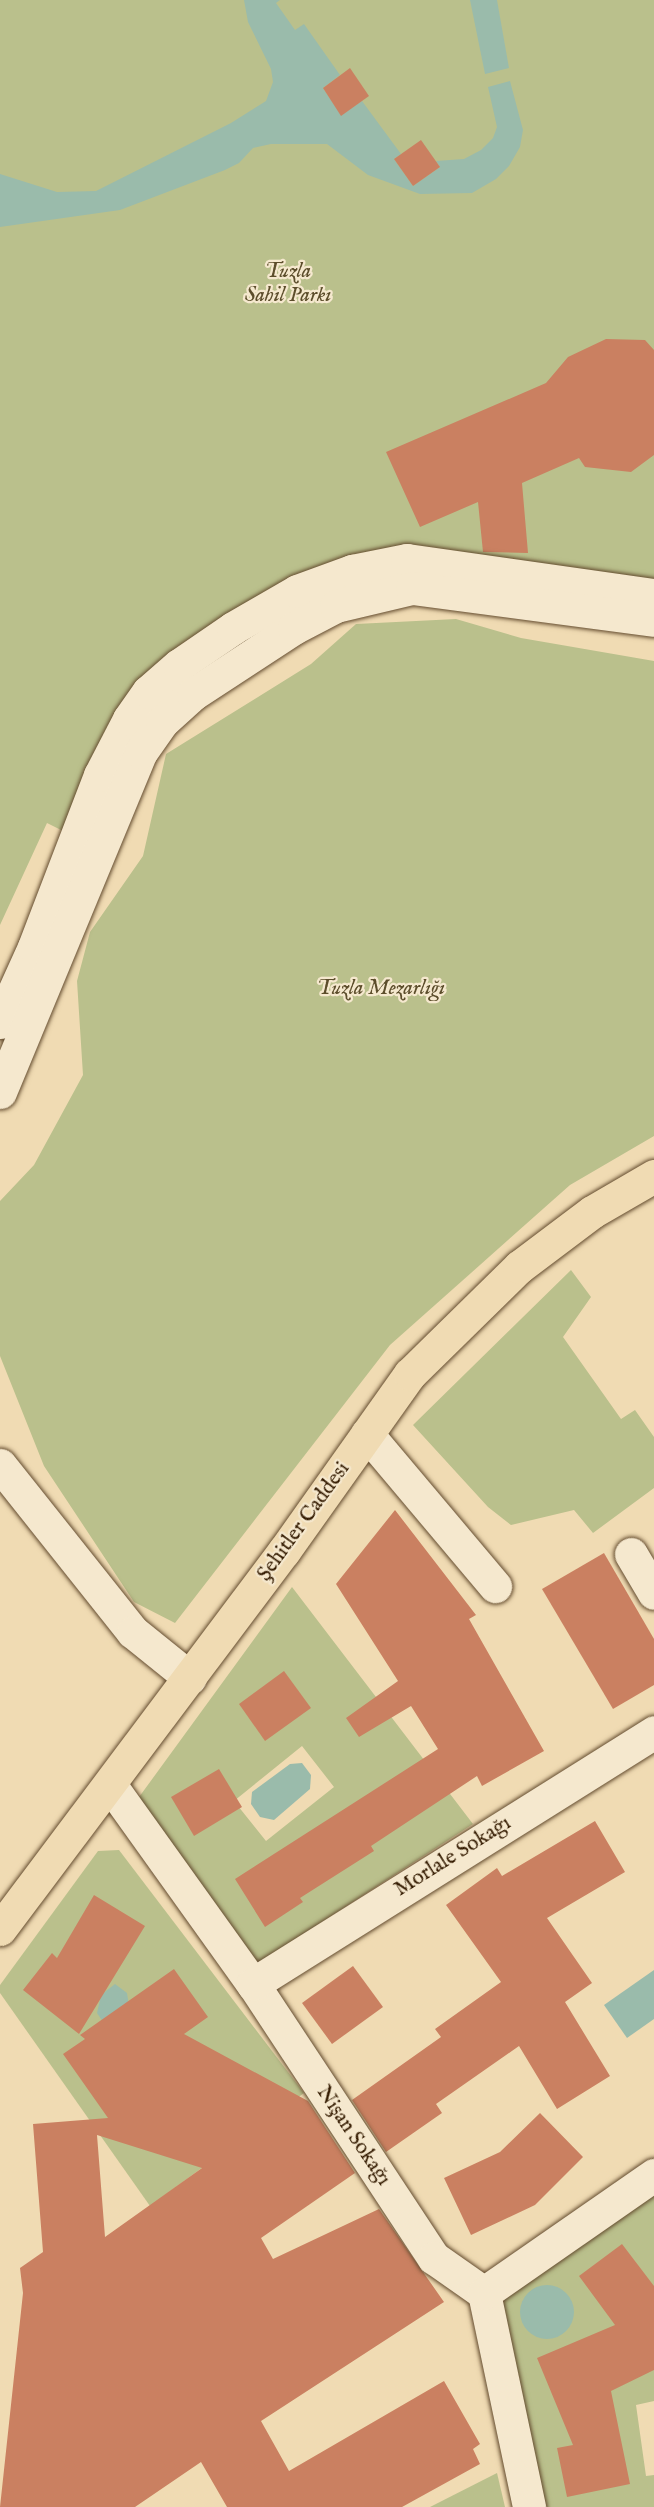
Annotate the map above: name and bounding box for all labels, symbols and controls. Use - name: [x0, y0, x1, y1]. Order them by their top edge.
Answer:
- park label: Tuzla Sahil Parkı: [245, 259, 331, 309]
- park label: Tuzla Mezarlığı: [317, 976, 445, 1002]
- street label: Şehitler Caddesi: [252, 1458, 356, 1586]
- street label: Morlale Sokağı: [390, 1811, 516, 1903]
- street label: Nişan Sokağı: [310, 2081, 396, 2191]

